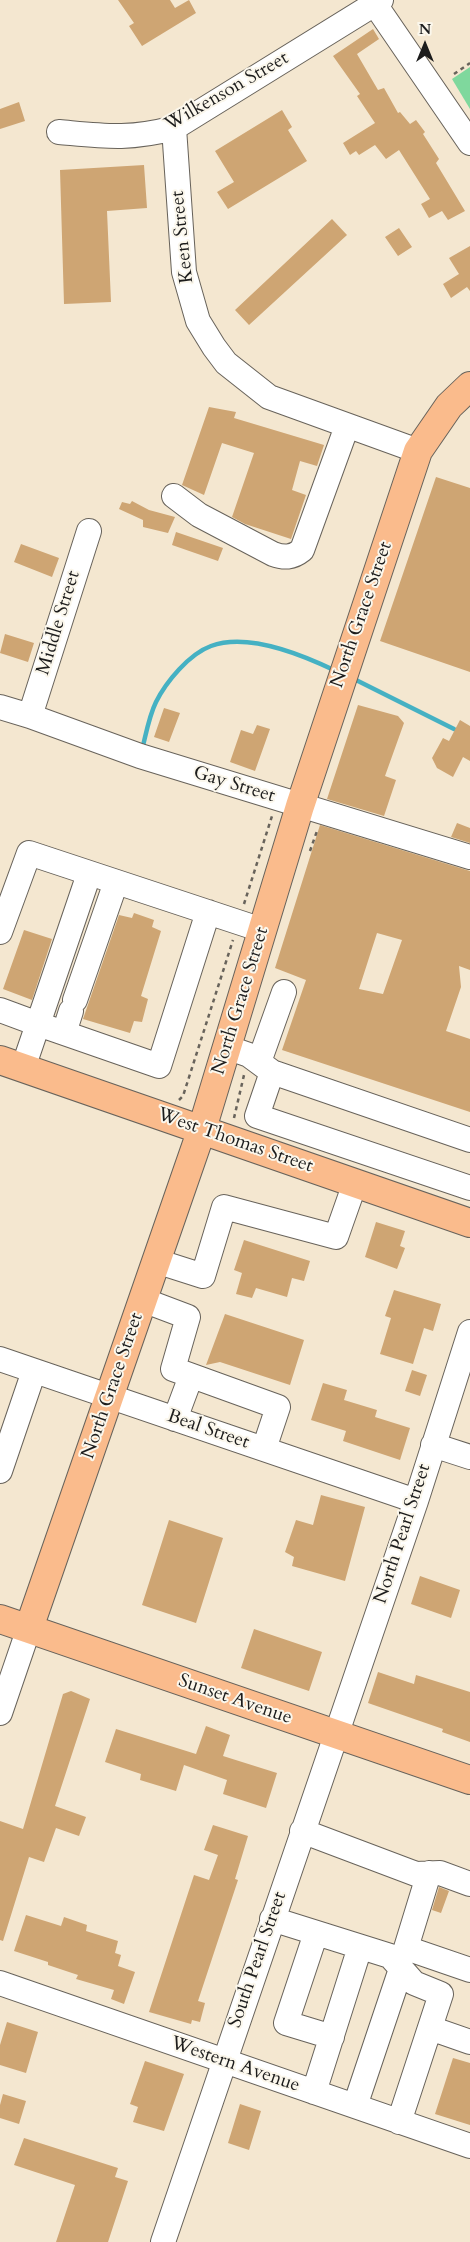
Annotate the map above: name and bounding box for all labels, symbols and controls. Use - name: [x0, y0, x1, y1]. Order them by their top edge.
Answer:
- north arrow: [400, 20, 450, 70]
- text: N: [419, 20, 431, 39]
- street label: Wilkenson Street: [161, 47, 293, 137]
- street label: Keen Street: [167, 190, 199, 284]
- street label: North Grace Street: [326, 539, 398, 691]
- street label: Middle Street: [32, 568, 86, 678]
- street label: Gay Street: [190, 762, 278, 808]
- street label: North Grace Street: [208, 924, 274, 1078]
- street label: West Thomas Street: [154, 1104, 316, 1178]
- street label: North Grace Street: [77, 1310, 149, 1462]
- street label: Beal Street: [164, 1405, 252, 1455]
- street label: North Pearl Street: [370, 1461, 436, 1607]
- street label: Sunset Avenue: [175, 1670, 295, 1730]
- street label: South Pearl Street: [224, 1889, 292, 2031]
- street label: Western Avenue: [167, 2032, 303, 2098]

